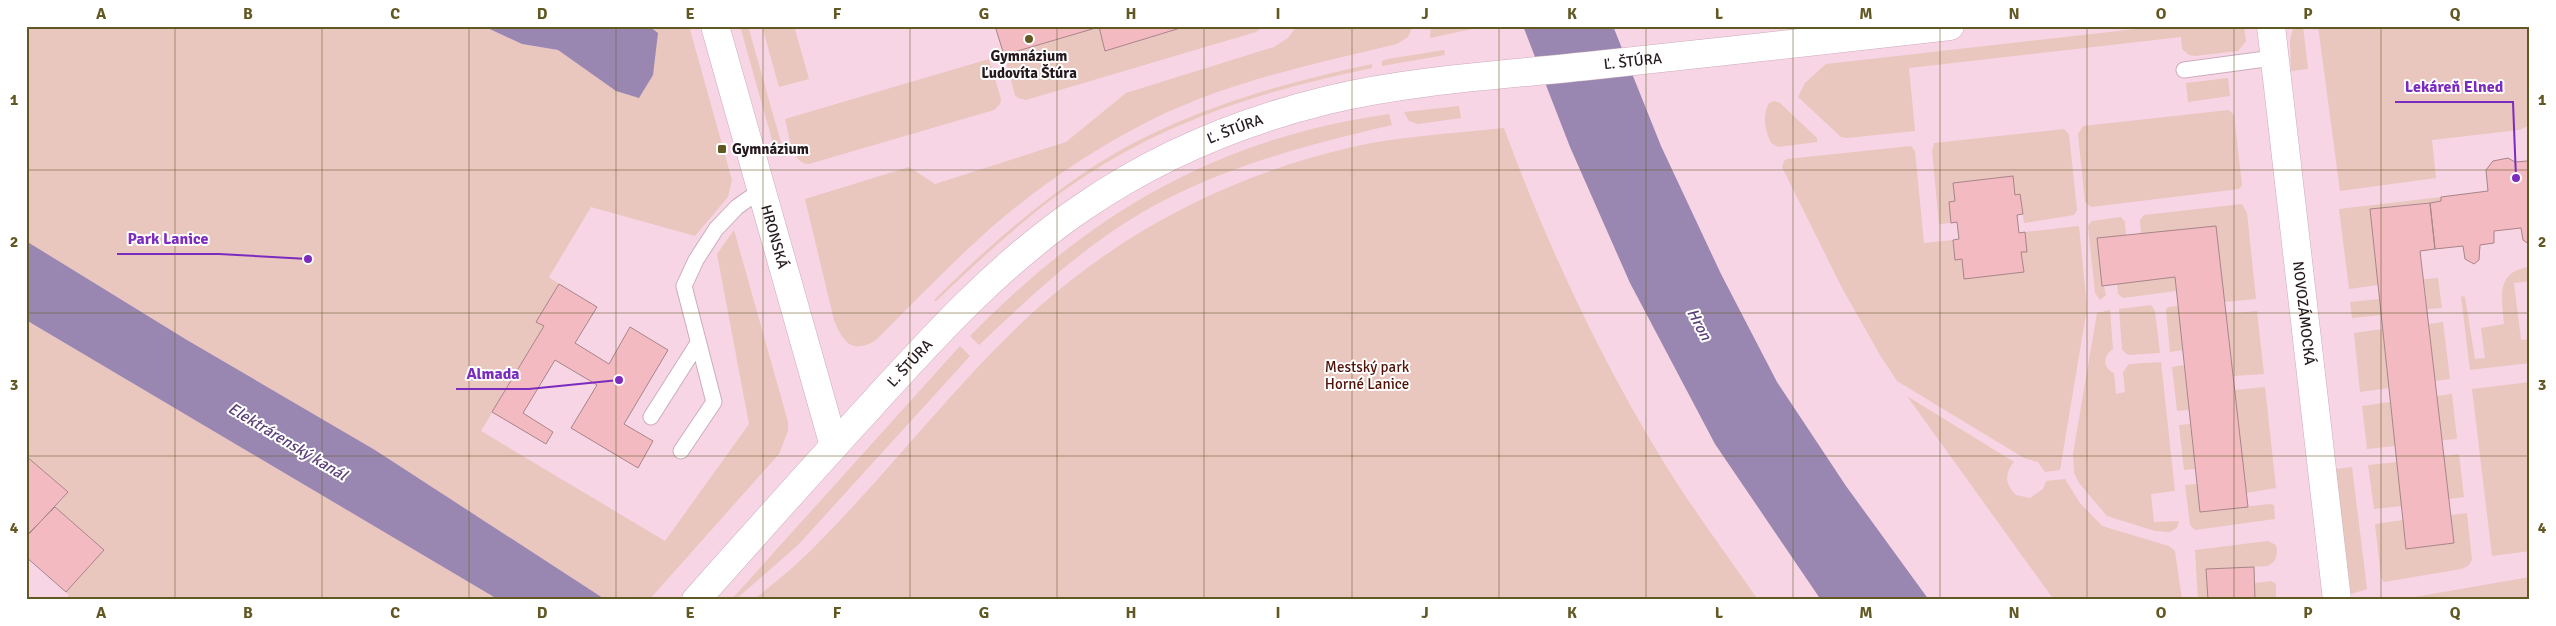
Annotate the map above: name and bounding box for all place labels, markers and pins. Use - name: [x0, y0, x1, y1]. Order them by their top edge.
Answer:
- marker: Gymnázium Ľudovíta Štúra: [1023, 33, 1035, 45]
- place label: Gymnázium Ľudovíta Štúra: [981, 47, 1077, 82]
- callout: Lekáreň Elned: [2395, 71, 2513, 102]
- place label: Gymnázium: [732, 140, 809, 158]
- marker: Gymnázium: [716, 143, 728, 155]
- callout: Park Lanice: [117, 223, 219, 254]
- callout: Almada: [456, 358, 529, 389]

